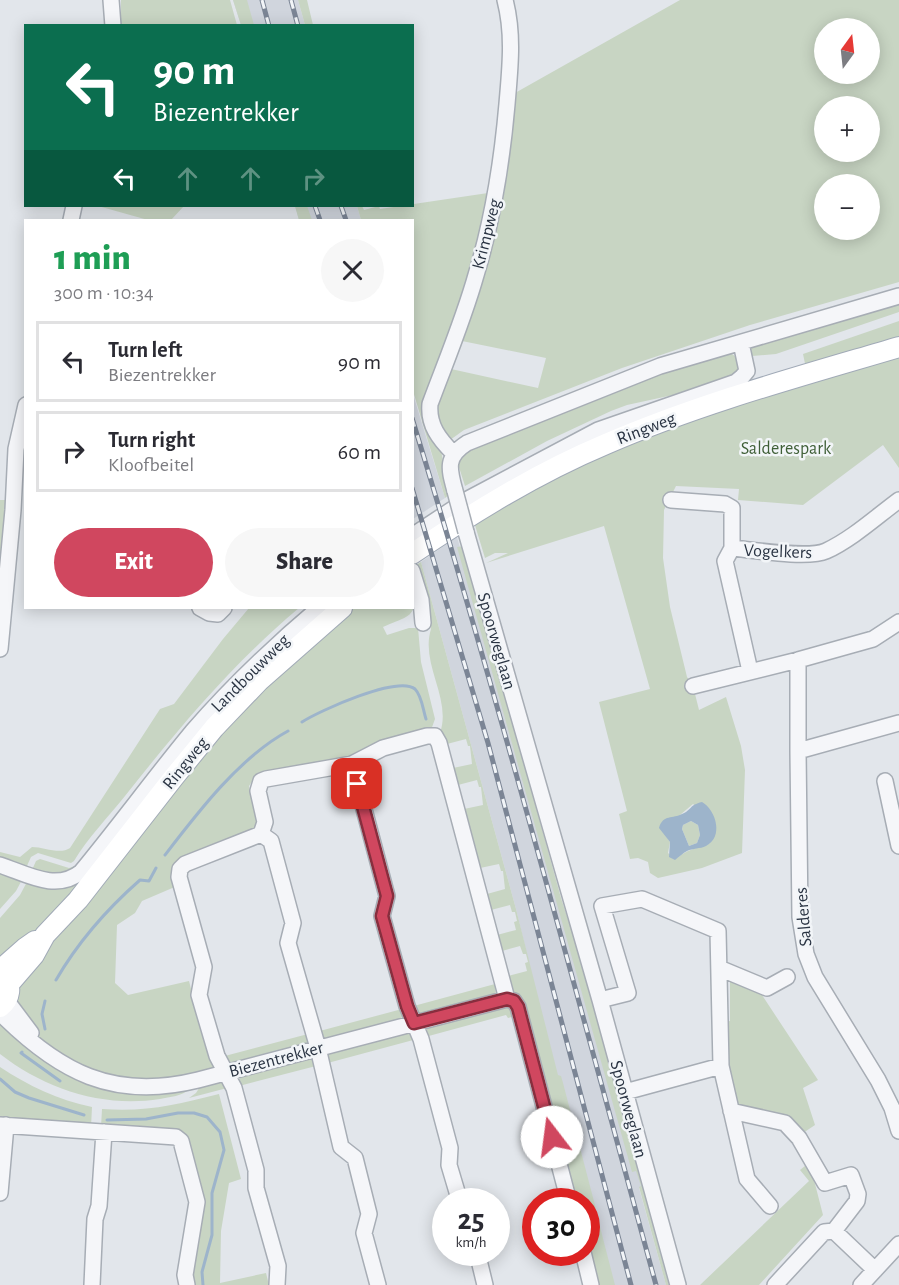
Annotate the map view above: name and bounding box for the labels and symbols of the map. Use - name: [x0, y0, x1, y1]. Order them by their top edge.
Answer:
- north arrow: [814, 18, 880, 84]
- street label: Krimpweg: [470, 197, 504, 271]
- street label: Ringweg: [615, 409, 678, 448]
- park label: Salderespark: [741, 440, 832, 458]
- street label: Vogelkers: [743, 542, 812, 562]
- street label: Spoorweglaan: [474, 591, 518, 692]
- street label: Landbouwweg: [208, 631, 293, 716]
- street label: Ringweg: [160, 734, 212, 793]
- pin: [331, 758, 382, 809]
- street label: Salderes: [792, 887, 816, 947]
- street label: Biezentrekker: [227, 1039, 326, 1081]
- street label: Spoorweglaan: [606, 1059, 650, 1160]
- position arrow: [520, 1105, 584, 1169]
- speed limit sign: 30: [522, 1188, 600, 1266]

